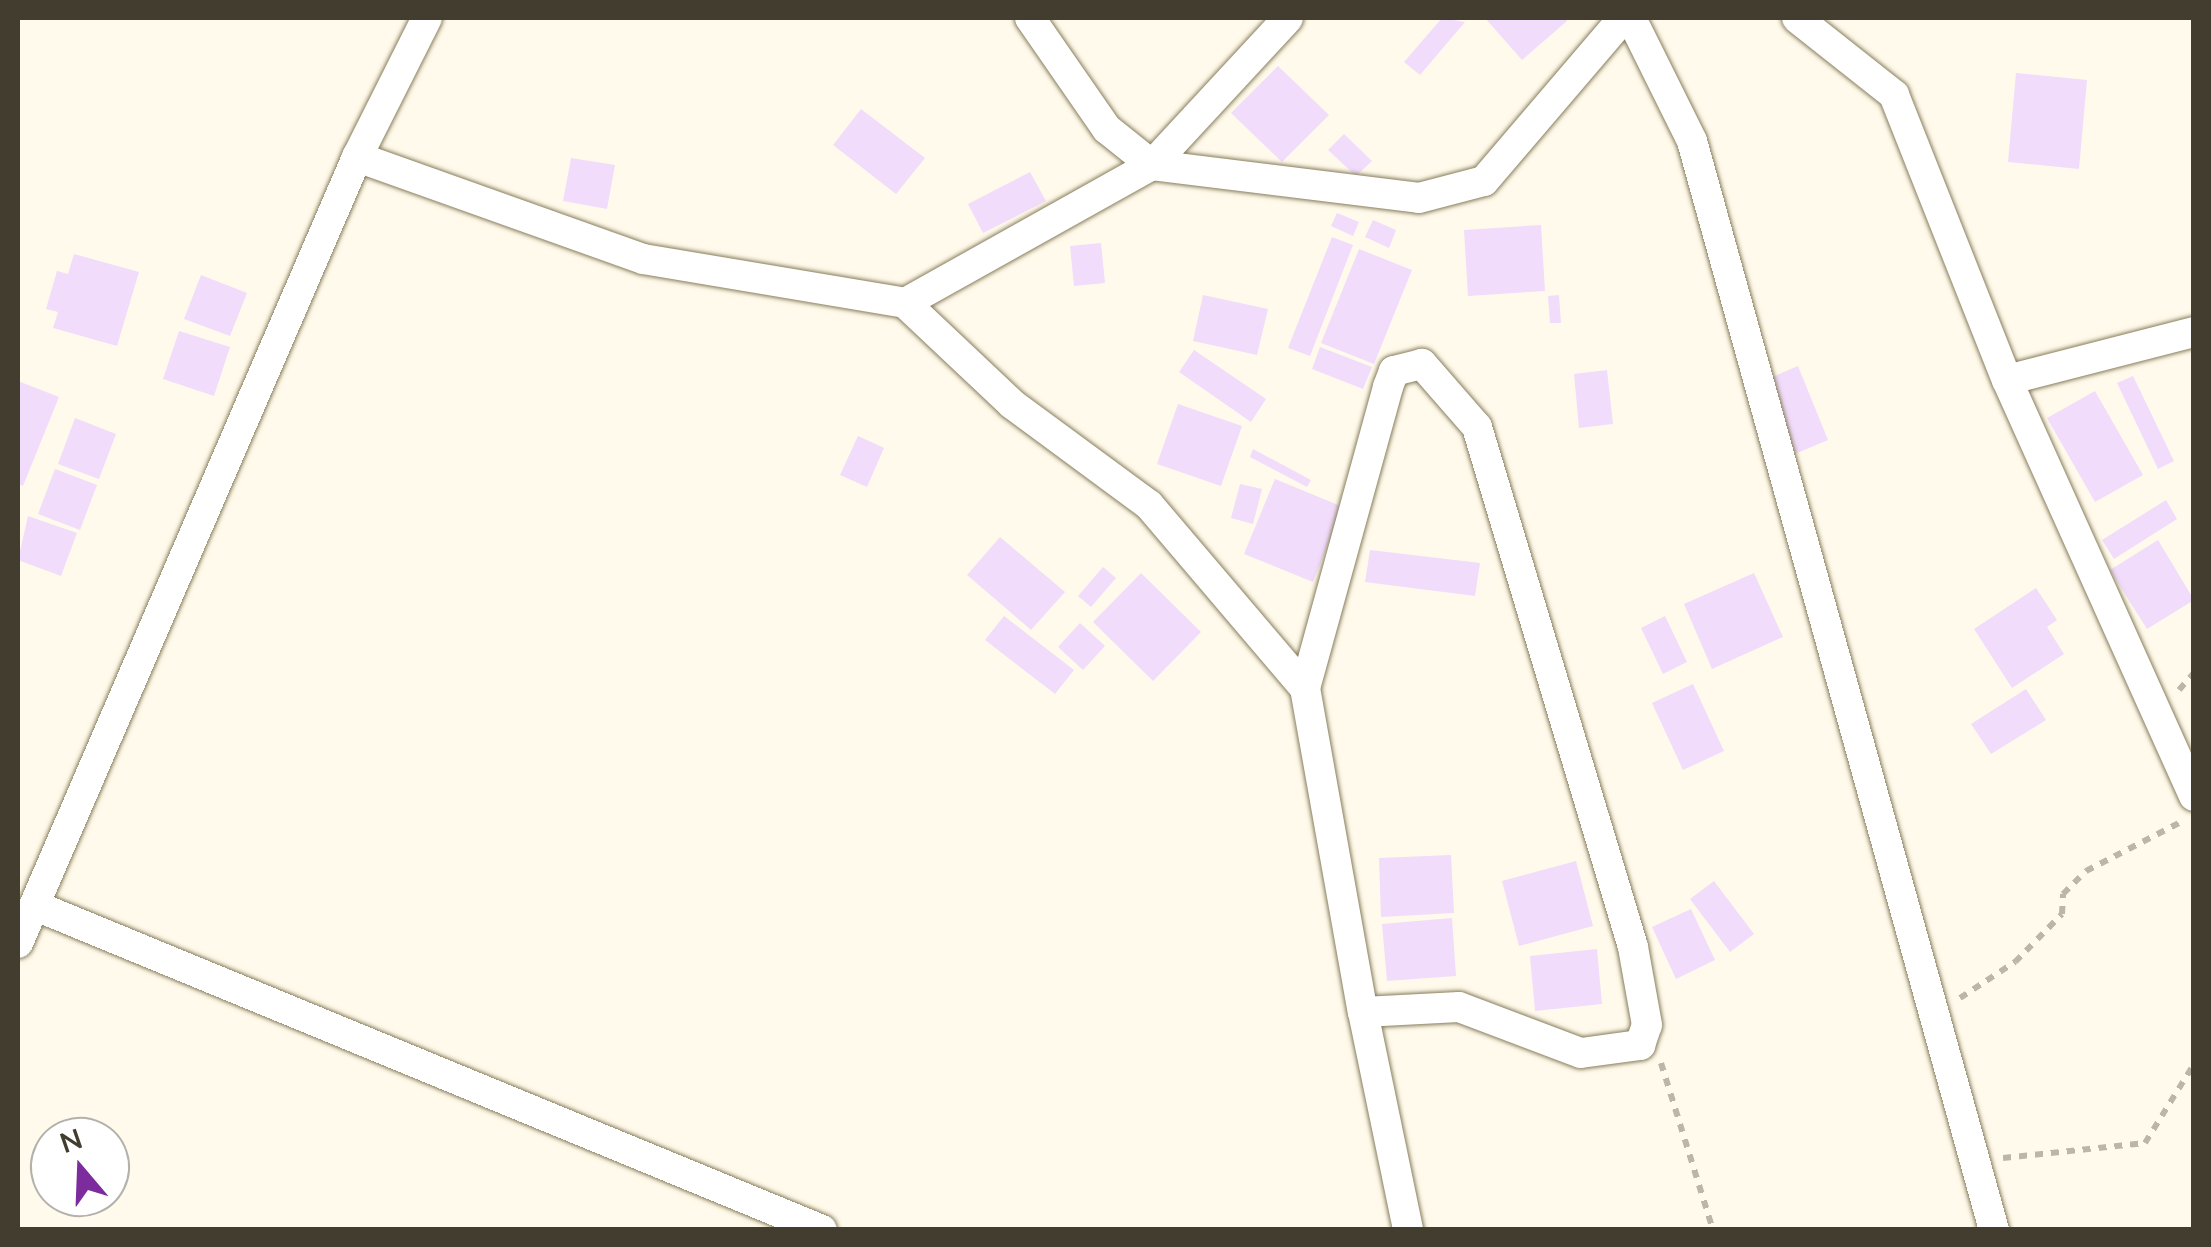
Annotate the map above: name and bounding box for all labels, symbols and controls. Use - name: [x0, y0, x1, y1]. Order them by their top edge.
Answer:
- north arrow: [30, 1117, 130, 1217]
- text: N: [55, 1120, 86, 1160]

